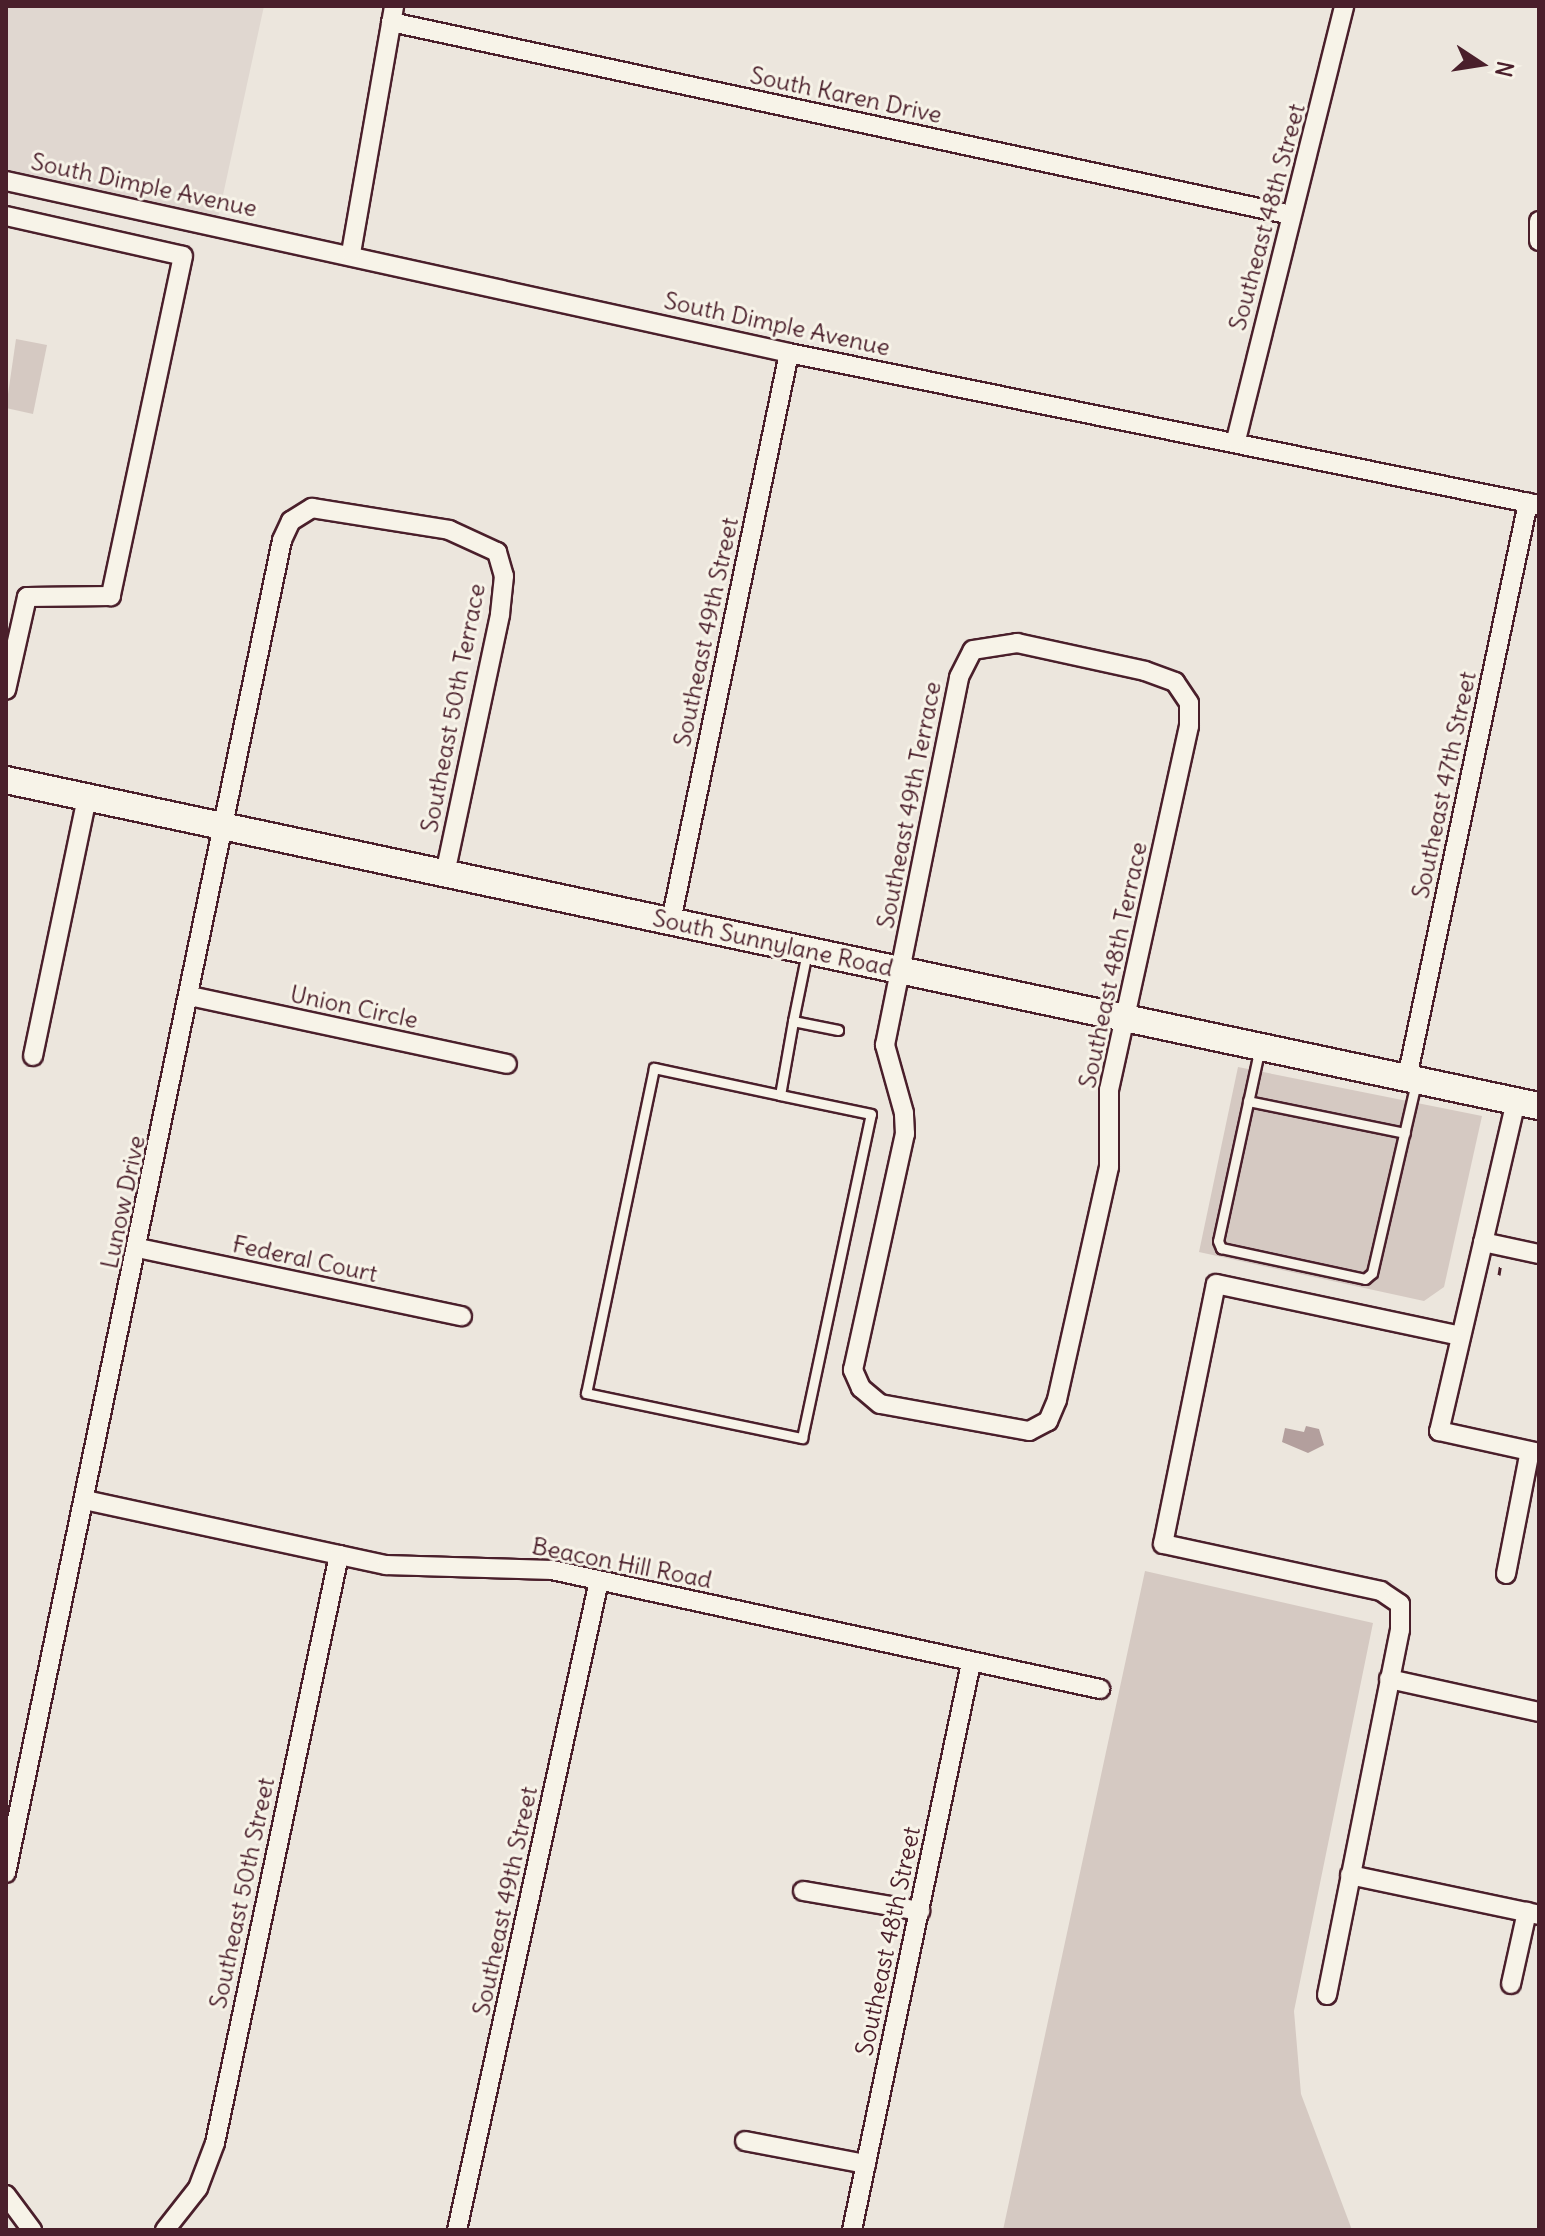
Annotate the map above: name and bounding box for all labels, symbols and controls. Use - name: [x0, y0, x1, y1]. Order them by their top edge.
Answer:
- north arrow: [1441, 24, 1521, 104]
- text: N: [1489, 59, 1520, 79]
- street label: South Karen Drive: [748, 61, 944, 129]
- street label: Southeast 48th Street: [1223, 100, 1311, 334]
- street label: South Dimple Avenue: [28, 147, 260, 223]
- street label: South Dimple Avenue: [661, 286, 893, 362]
- street label: Southeast 49th Street: [668, 515, 744, 749]
- street label: Southeast 50th Terrace: [415, 581, 491, 835]
- street label: Southeast 47th Street: [1406, 669, 1482, 901]
- street label: Southeast 49th Terrace: [871, 679, 947, 931]
- street label: Southeast 48th Terrace: [1073, 839, 1153, 1091]
- street label: South Sunnylane Road: [650, 903, 896, 983]
- street label: Union Circle: [288, 979, 420, 1035]
- street label: Lunow Drive: [95, 1133, 151, 1271]
- street label: Federal Court: [230, 1230, 380, 1288]
- street label: Beacon Hill Road: [530, 1531, 714, 1595]
- street label: Southeast 50th Street: [203, 1775, 281, 2011]
- street label: Southeast 49th Street: [467, 1784, 543, 2018]
- street label: Southeast 48th Street: [850, 1824, 926, 2058]

